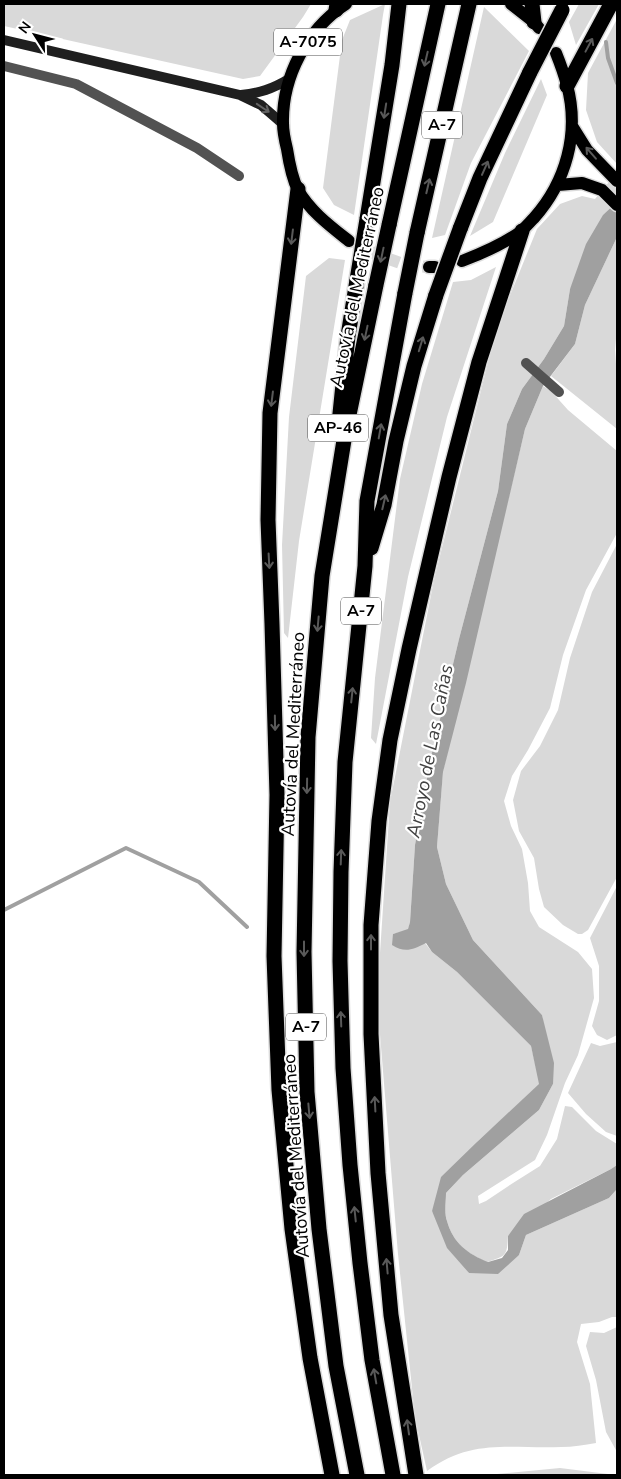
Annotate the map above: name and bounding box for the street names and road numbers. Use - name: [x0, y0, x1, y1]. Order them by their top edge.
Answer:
- road number: A-7075: [274, 28, 342, 56]
- road number: A-7: [422, 112, 462, 138]
- street label: Autovía del Mediterráneo: [324, 184, 390, 390]
- road number: AP-46: [308, 414, 368, 442]
- road number: A-7: [341, 598, 381, 624]
- street label: Autovía del Mediterráneo: [276, 631, 310, 837]
- road number: A-7: [286, 1014, 326, 1040]
- street label: Autovía del Mediterráneo: [277, 1053, 315, 1259]

